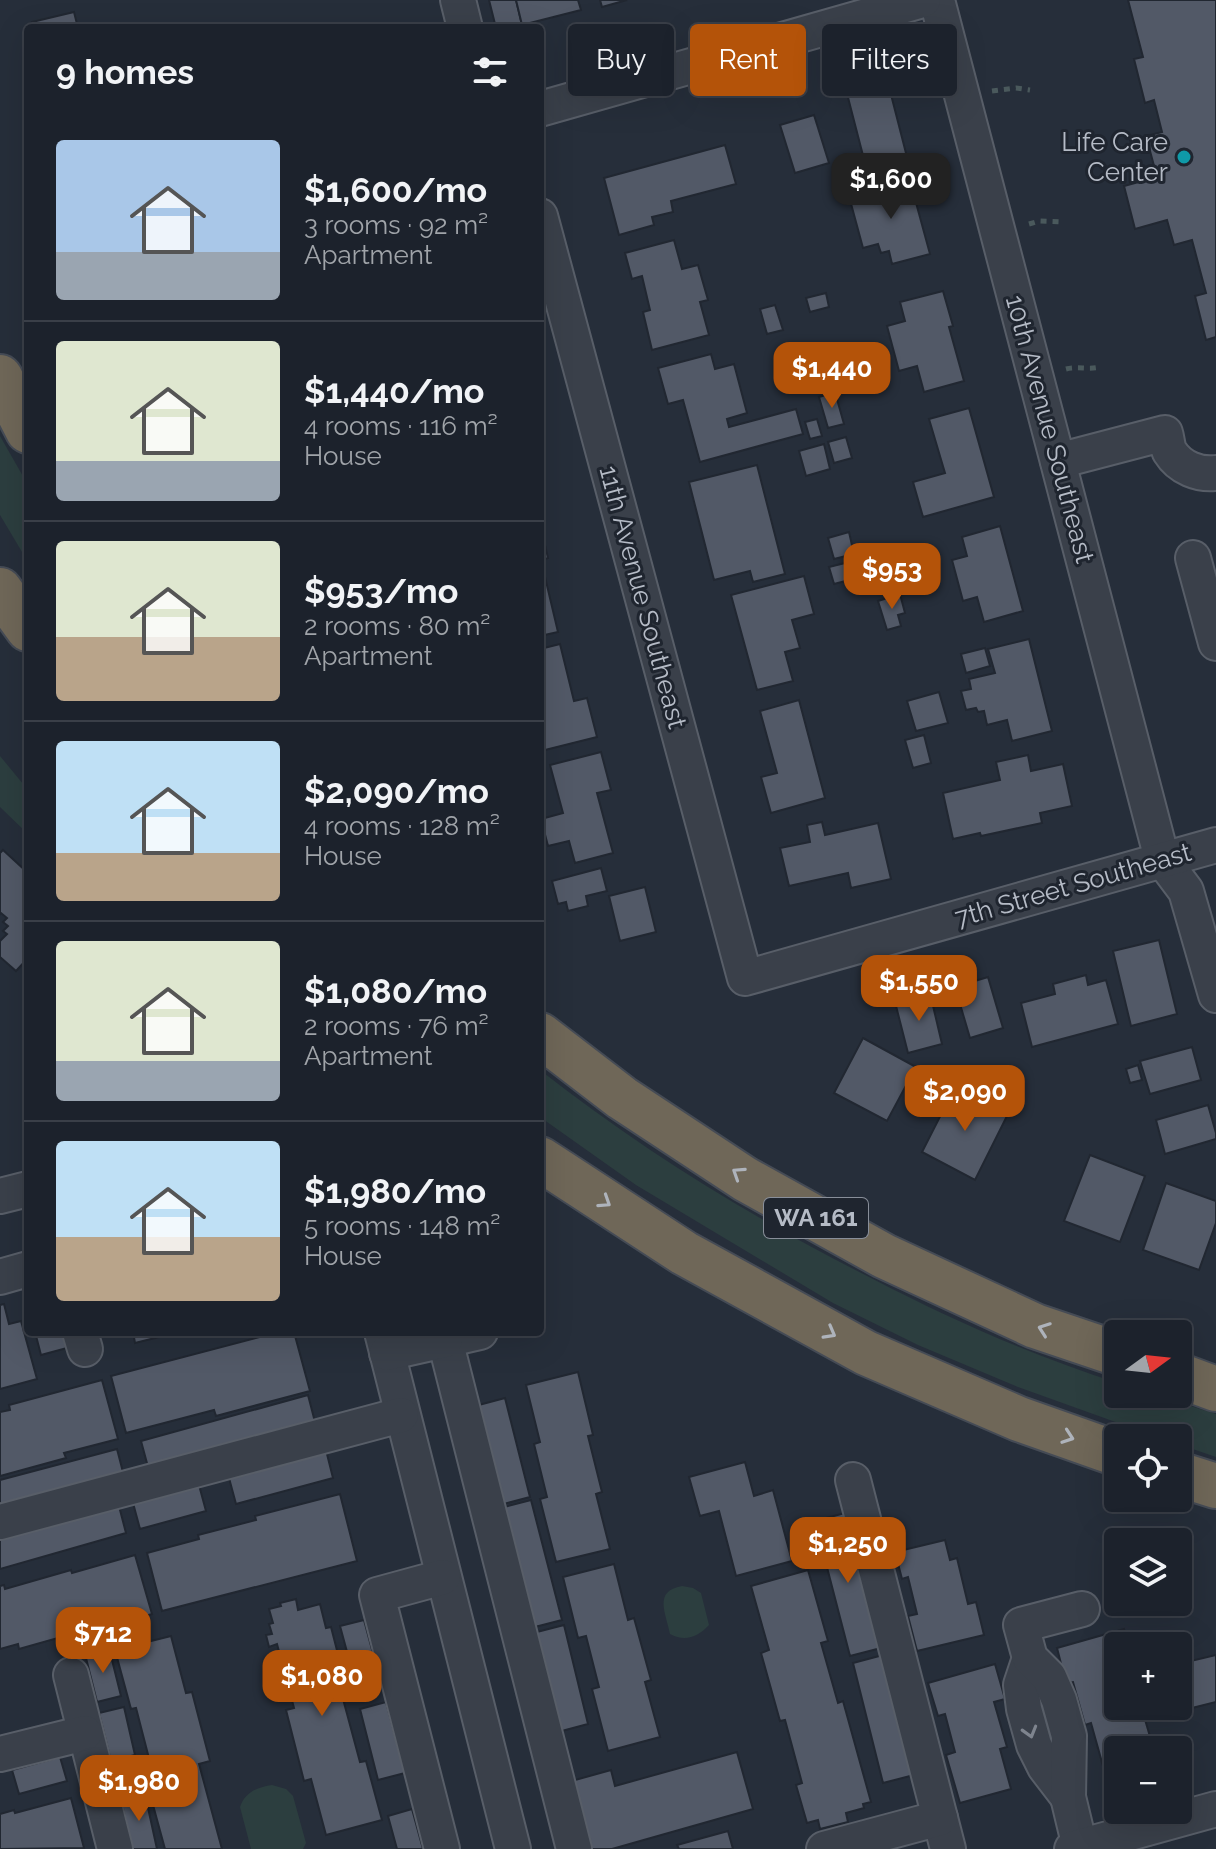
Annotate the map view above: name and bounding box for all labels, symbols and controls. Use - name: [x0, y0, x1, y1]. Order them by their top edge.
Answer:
- chip: Buy: [568, 24, 674, 96]
- chip: Rent: [690, 24, 806, 96]
- chip: Filters: [822, 24, 957, 96]
- icon: filters: [468, 50, 512, 94]
- text: 9 homes: [56, 52, 194, 92]
- place label: Life Care Center: [1061, 127, 1168, 187]
- marker: Life Care Center: [1175, 148, 1193, 166]
- pin: $1,600: [826, 153, 956, 221]
- text: $1,600: [849, 164, 933, 194]
- text: $1,600/mo: [304, 170, 487, 210]
- icon: home: [120, 172, 216, 268]
- text: 3 rooms · 92 m²: [304, 210, 488, 240]
- text: Apartment: [304, 240, 433, 270]
- street label: 10th Avenue Southeast: [1000, 292, 1100, 566]
- pin: $1,440: [767, 342, 897, 410]
- text: $1,440: [791, 353, 873, 383]
- text: $1,440/mo: [304, 371, 484, 411]
- icon: home: [120, 373, 216, 469]
- text: 4 rooms · 116 m²: [304, 411, 498, 441]
- text: House: [304, 441, 382, 471]
- street label: 11th Avenue Southeast: [593, 462, 693, 732]
- pin: $953: [845, 543, 939, 611]
- text: $953: [862, 554, 922, 584]
- text: $953/mo: [304, 571, 458, 611]
- icon: home: [120, 573, 216, 669]
- text: 2 rooms · 80 m²: [304, 611, 490, 641]
- text: Apartment: [304, 641, 433, 671]
- text: $2,090/mo: [304, 771, 489, 811]
- icon: home: [120, 773, 216, 869]
- text: 4 rooms · 128 m²: [304, 811, 500, 841]
- street label: 7th Street Southeast: [951, 837, 1195, 933]
- text: House: [304, 841, 382, 871]
- pin: $1,550: [854, 955, 984, 1023]
- text: $1,550: [879, 966, 959, 996]
- text: $1,080/mo: [304, 971, 487, 1011]
- icon: home: [120, 973, 216, 1069]
- text: 2 rooms · 76 m²: [304, 1011, 489, 1041]
- text: Apartment: [304, 1041, 433, 1071]
- pin: $2,090: [900, 1065, 1030, 1133]
- text: $2,090: [923, 1076, 1007, 1106]
- one-way arrow: [732, 1168, 747, 1183]
- text: $1,980/mo: [304, 1171, 486, 1211]
- icon: home: [120, 1173, 216, 1269]
- one-way arrow: [596, 1193, 611, 1208]
- road number: WA 161: [764, 1198, 868, 1238]
- text: 5 rooms · 148 m²: [304, 1211, 500, 1241]
- text: House: [304, 1241, 382, 1271]
- north arrow: [1104, 1320, 1192, 1408]
- map controls: [1104, 1320, 1192, 1824]
- one-way arrow: [1038, 1322, 1052, 1338]
- one-way arrow: [821, 1323, 835, 1339]
- button: locate: [1104, 1424, 1192, 1512]
- one-way arrow: [1060, 1427, 1074, 1443]
- pin: $1,250: [783, 1517, 913, 1585]
- text: $1,250: [808, 1528, 888, 1558]
- button: layers: [1104, 1528, 1192, 1616]
- pin: $712: [56, 1607, 150, 1675]
- text: $712: [74, 1618, 132, 1648]
- button: +: [1104, 1632, 1192, 1720]
- pin: $1,080: [257, 1650, 387, 1718]
- text: $1,080: [281, 1661, 364, 1691]
- one-way arrow: [1021, 1724, 1037, 1738]
- button: −: [1104, 1736, 1192, 1824]
- pin: $1,980: [74, 1755, 204, 1823]
- text: $1,980: [98, 1766, 180, 1796]

